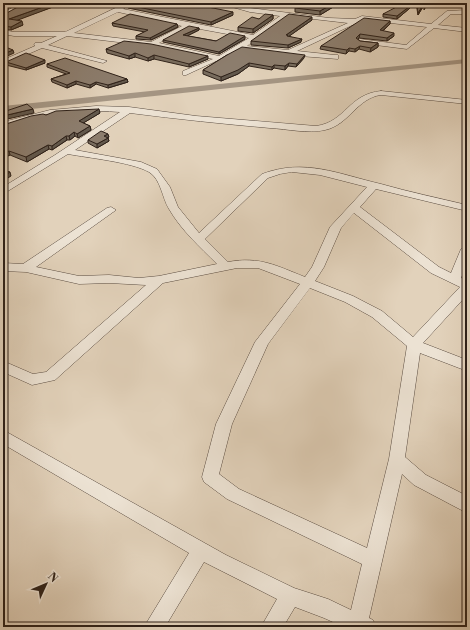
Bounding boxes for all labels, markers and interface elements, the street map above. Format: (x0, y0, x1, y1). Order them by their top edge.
north arrow (26, 564, 66, 604)
text: N (44, 570, 61, 586)

